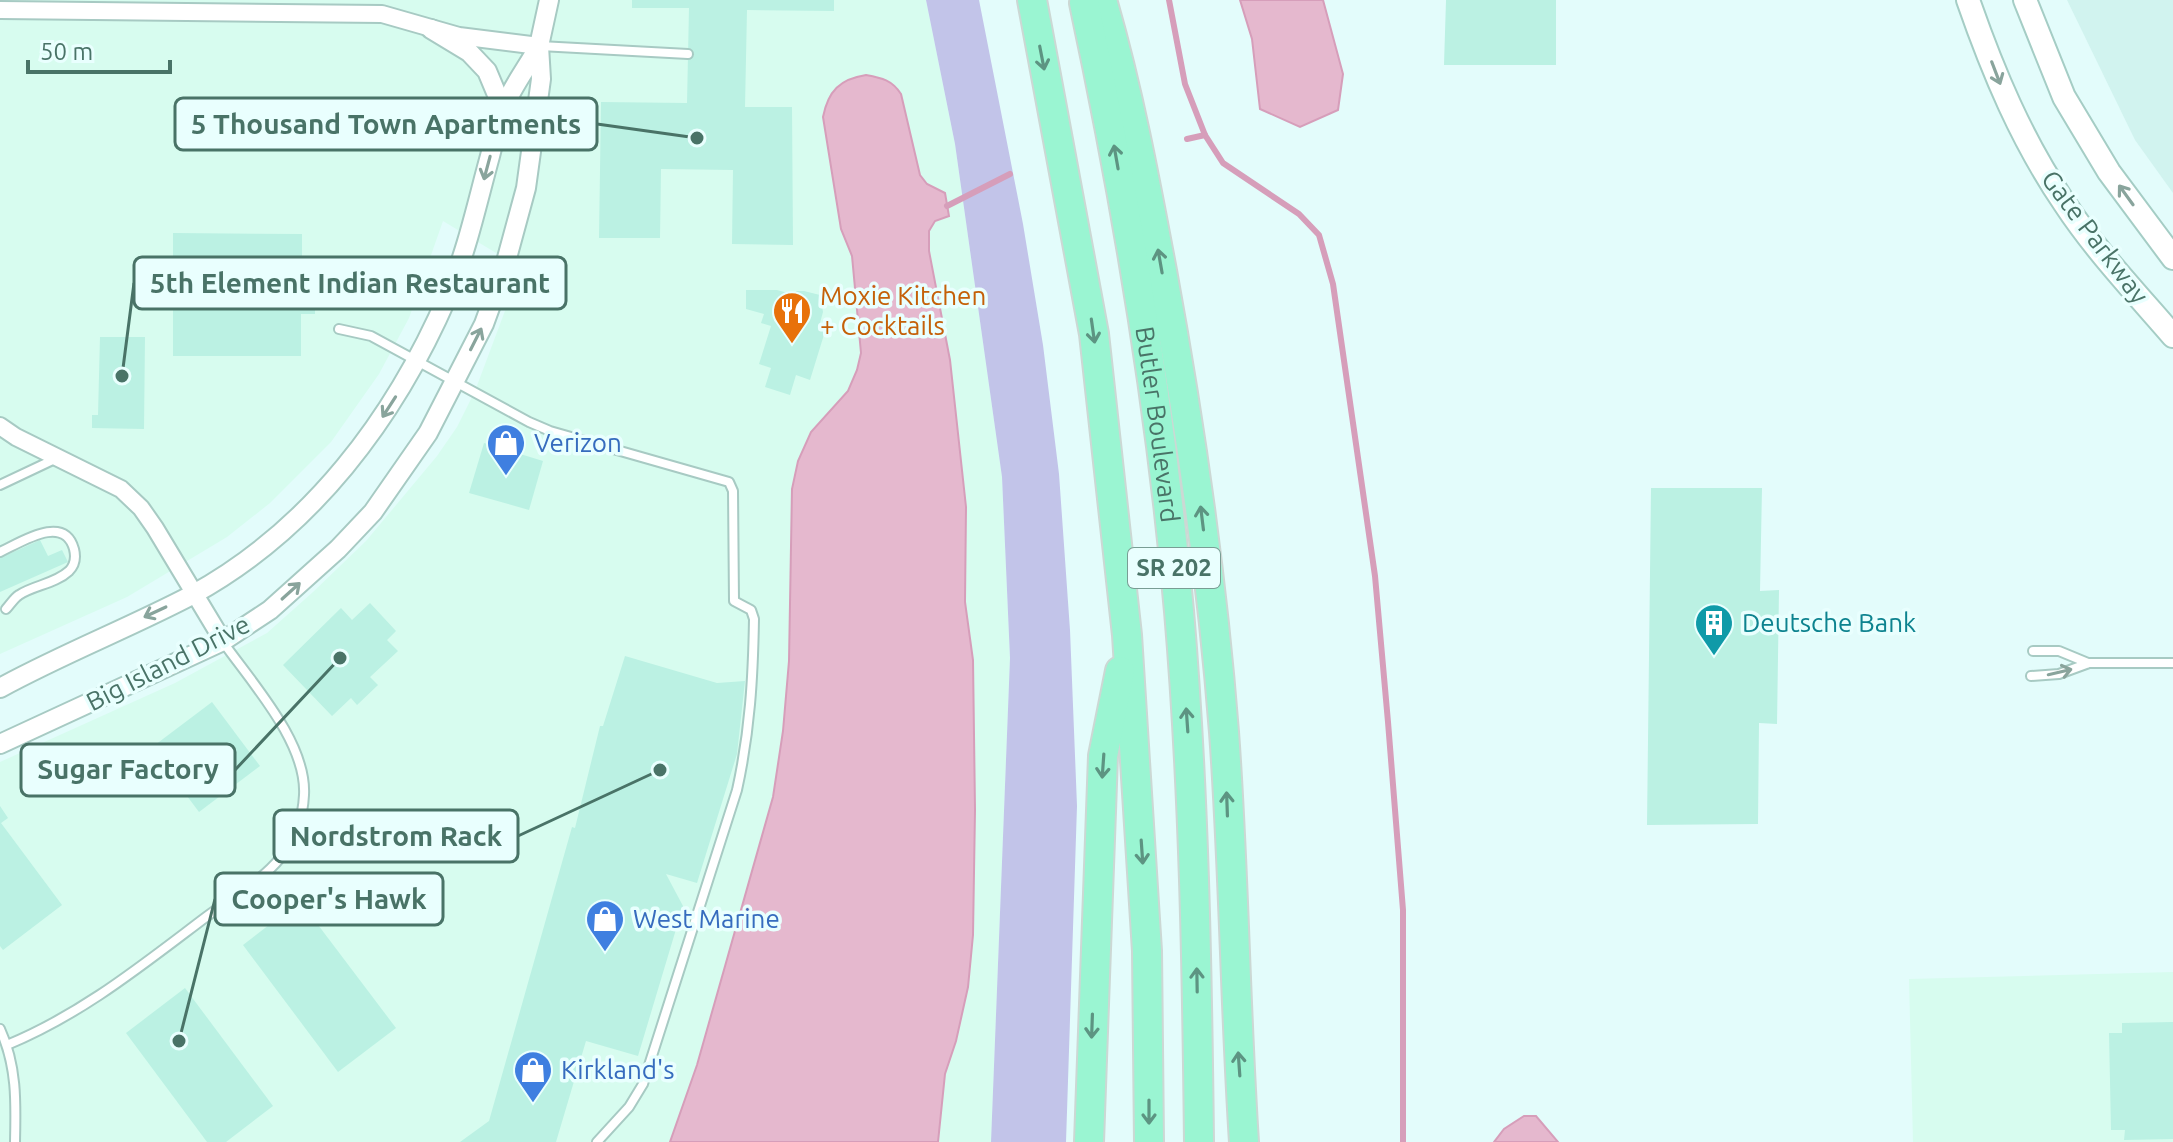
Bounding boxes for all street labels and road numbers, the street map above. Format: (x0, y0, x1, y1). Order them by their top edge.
street label: Gate Parkway (2036, 165, 2155, 309)
street label: Butler Boulevard (1130, 324, 1185, 524)
road number: SR 202 (1128, 548, 1220, 588)
street label: Big Island Drive (81, 609, 254, 716)

